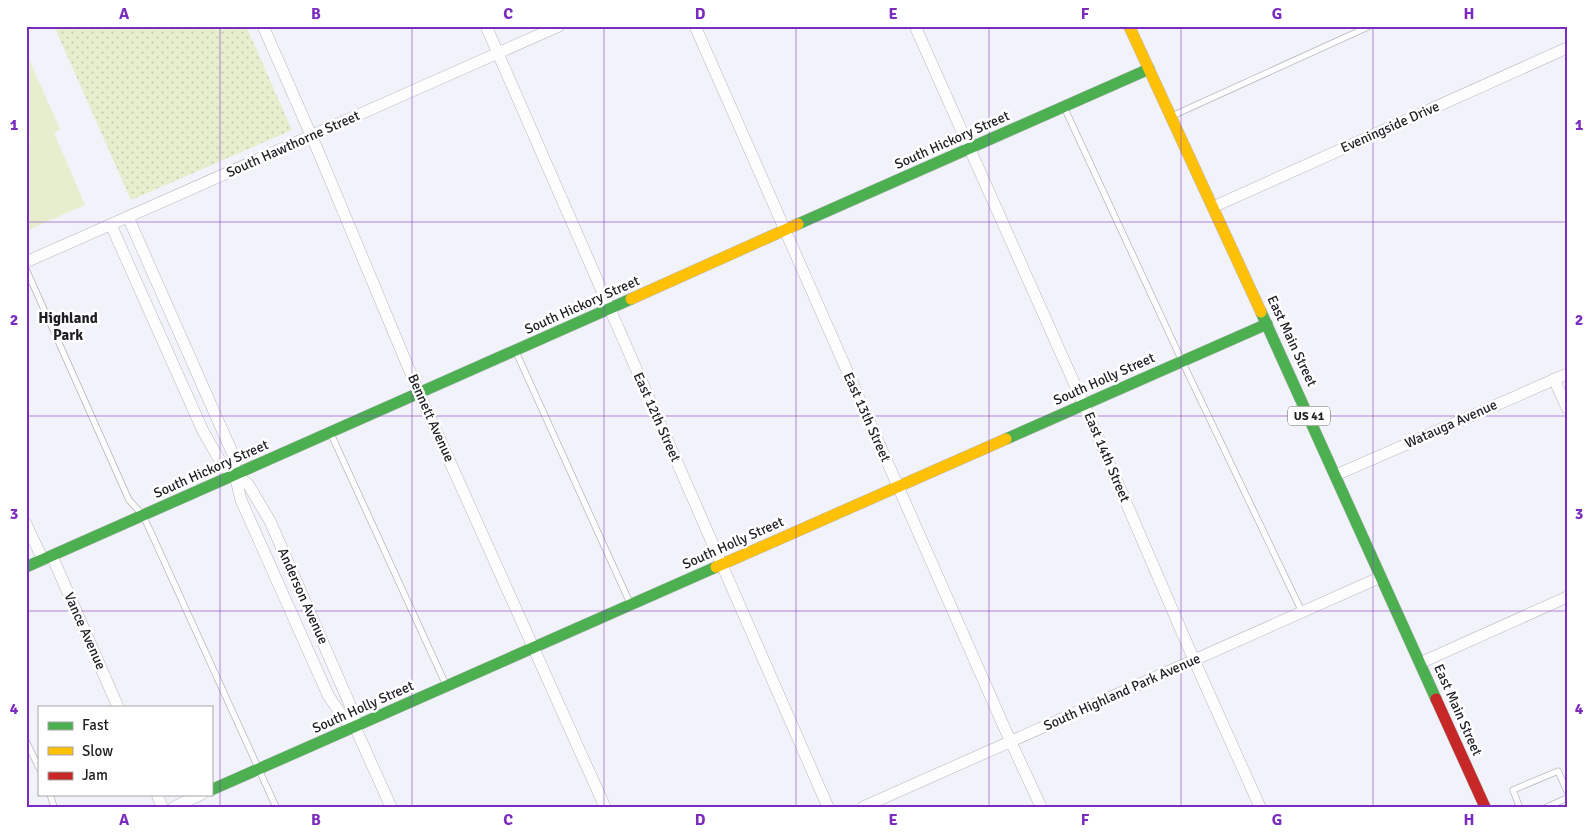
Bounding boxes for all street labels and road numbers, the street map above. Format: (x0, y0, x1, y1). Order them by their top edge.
street label: Eveningside Drive (1338, 98, 1442, 156)
street label: South Hawthorne Street (224, 107, 362, 181)
street label: South Hickory Street (892, 107, 1012, 173)
street label: South Hickory Street (522, 272, 642, 338)
street label: East Main Street (1263, 293, 1321, 389)
street label: South Holly Street (1051, 349, 1157, 409)
street label: East 12th Street (630, 370, 684, 464)
street label: East 13th Street (840, 370, 894, 464)
street label: Bennett Avenue (404, 371, 458, 465)
street label: Watauga Avenue (1402, 396, 1500, 452)
road number: US 41 (1288, 406, 1330, 426)
street label: East 14th Street (1080, 409, 1134, 505)
street label: South Hickory Street (151, 436, 271, 502)
street label: South Holly Street (680, 513, 786, 573)
street label: Anderson Avenue (274, 545, 332, 647)
street label: Vance Avenue (60, 590, 110, 672)
street label: South Highland Park Avenue (1041, 650, 1203, 734)
street label: East Main Street (1430, 662, 1486, 759)
street label: South Holly Street (310, 677, 416, 737)

